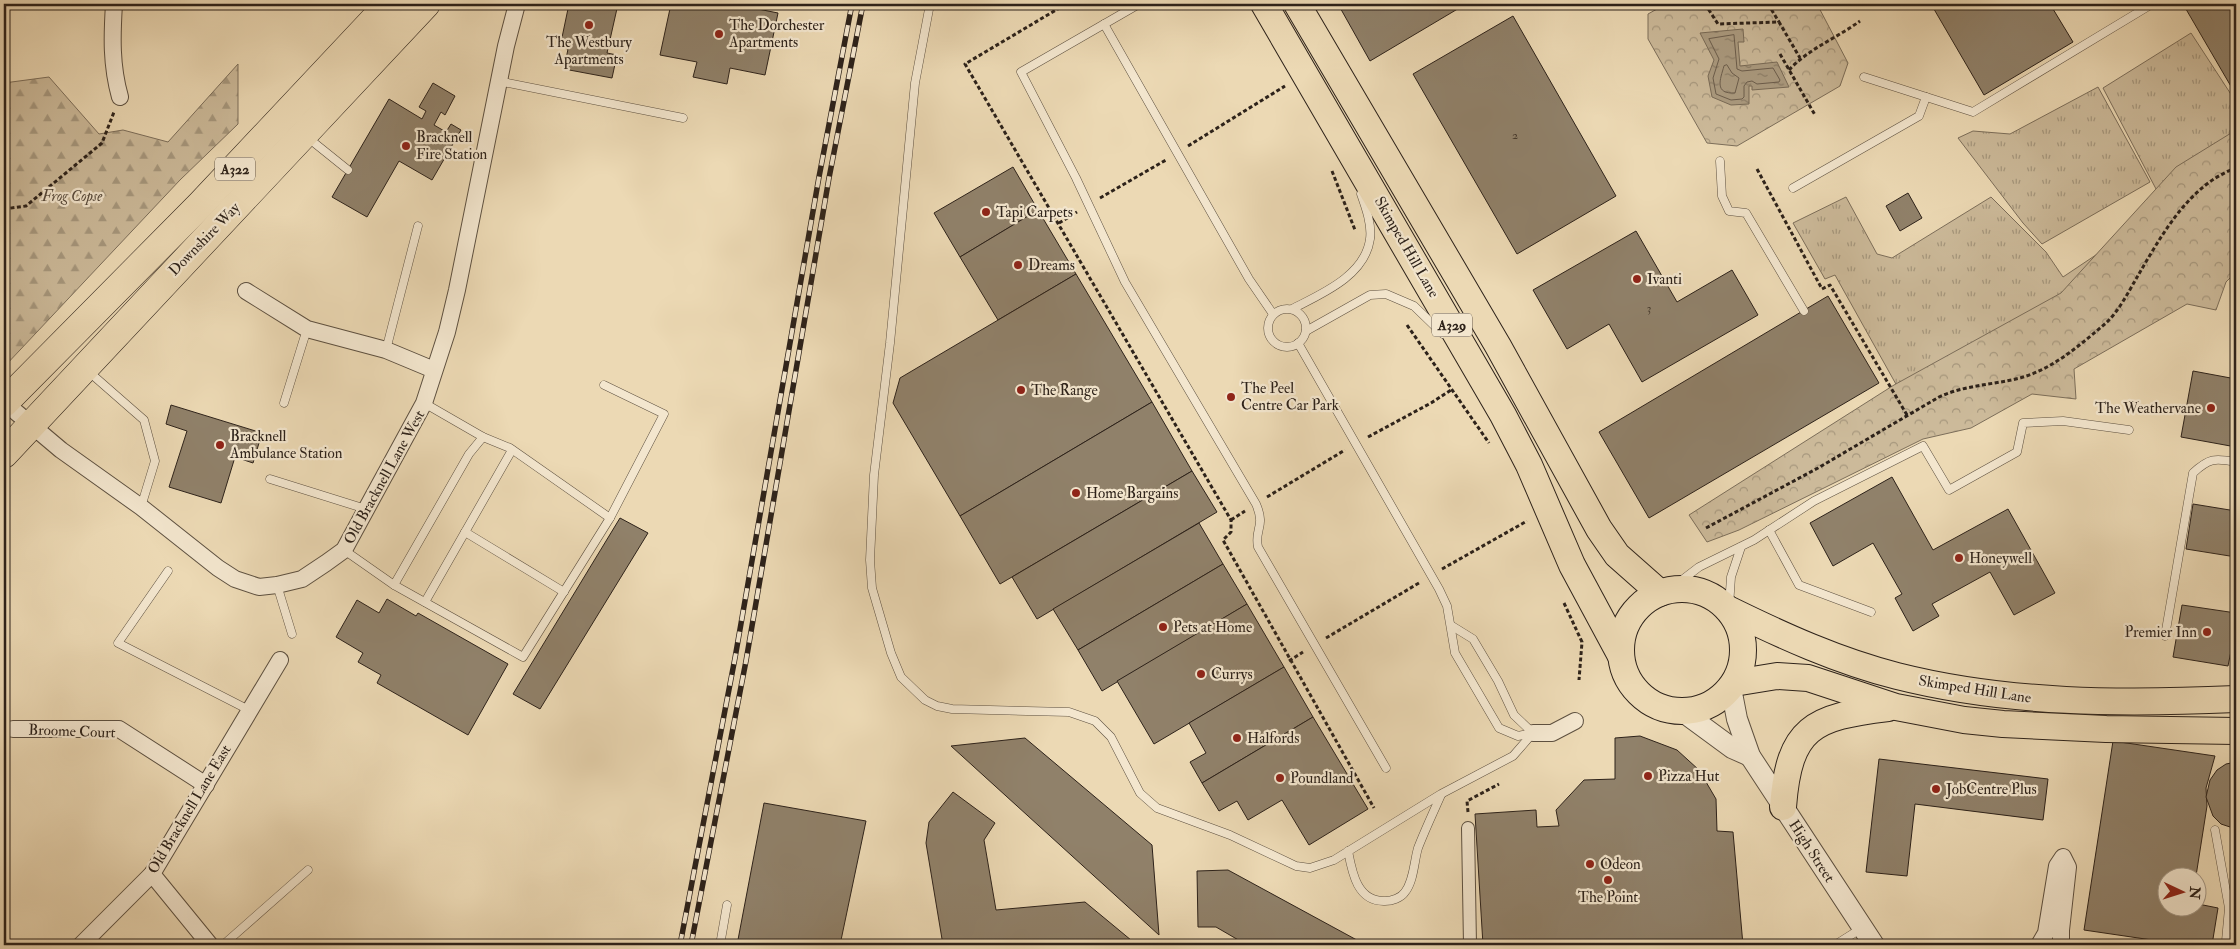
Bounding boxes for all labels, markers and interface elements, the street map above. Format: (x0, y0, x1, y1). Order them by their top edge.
place label: The Dorchester Apartments (728, 16, 825, 53)
marker: The Westbury Apartments (583, 19, 595, 31)
marker: The Dorchester Apartments (713, 28, 725, 40)
place label: The Westbury Apartments (546, 33, 632, 70)
place label: Bracknell Fire Station (416, 128, 488, 164)
house number: 2 (1512, 128, 1518, 143)
marker: Bracknell Fire Station (400, 140, 412, 152)
road number: A322 (215, 157, 255, 180)
park label: Frog Copse (41, 187, 103, 206)
street label: Skimped Hill Lane (1369, 193, 1443, 302)
street label: Downshire Way (165, 198, 244, 280)
place label: Tapi Carpets (996, 203, 1073, 223)
marker: Tapi Carpets (980, 206, 992, 218)
place label: Dreams (1028, 256, 1075, 275)
marker: Dreams (1012, 259, 1024, 271)
place label: Ivanti (1647, 270, 1682, 289)
marker: Ivanti (1631, 273, 1643, 285)
house number: 3 (1647, 301, 1651, 316)
road number: A329 (1432, 314, 1472, 336)
place label: The Peel Centre Car Park (1241, 379, 1339, 415)
place label: The Range (1031, 381, 1098, 400)
marker: The Range (1015, 384, 1027, 396)
marker: The Peel Centre Car Park (1225, 391, 1237, 403)
place label: The Weathervane (2095, 399, 2201, 418)
marker: The Weathervane (2205, 402, 2217, 414)
street label: Old Bracknell Lane West (340, 407, 429, 548)
place label: Bracknell Ambulance Station (229, 427, 343, 463)
marker: Bracknell Ambulance Station (214, 439, 226, 451)
place label: Home Bargains (1086, 484, 1178, 503)
marker: Home Bargains (1070, 487, 1082, 499)
place label: Honeywell (1969, 549, 2032, 568)
marker: Honeywell (1953, 552, 1965, 564)
place label: Pets at Home (1173, 618, 1252, 637)
marker: Pets at Home (1157, 621, 1169, 633)
place label: Premier Inn (2124, 623, 2197, 642)
marker: Premier Inn (2201, 626, 2213, 638)
place label: Currys (1211, 665, 1253, 684)
marker: Currys (1195, 668, 1207, 680)
street label: Skimped Hill Lane (1917, 671, 2033, 709)
street label: Broome Court (28, 720, 116, 743)
place label: Halfords (1247, 729, 1299, 748)
marker: Halfords (1231, 732, 1243, 744)
street label: Old Bracknell Lane East (143, 741, 236, 877)
place label: Pizza Hut (1658, 767, 1719, 786)
place label: Poundland (1290, 769, 1354, 788)
marker: Pizza Hut (1642, 770, 1654, 782)
marker: Poundland (1274, 772, 1286, 784)
place label: JobCentre Plus (1945, 780, 2037, 800)
marker: JobCentre Plus (1930, 783, 1942, 795)
street label: High Street (1784, 816, 1839, 886)
place label: Odeon (1600, 855, 1641, 874)
marker: Odeon (1584, 858, 1596, 870)
north arrow (2158, 866, 2208, 916)
marker: The Point (1602, 874, 1614, 886)
text: N (2186, 885, 2203, 900)
place label: The Point (1578, 888, 1638, 907)

